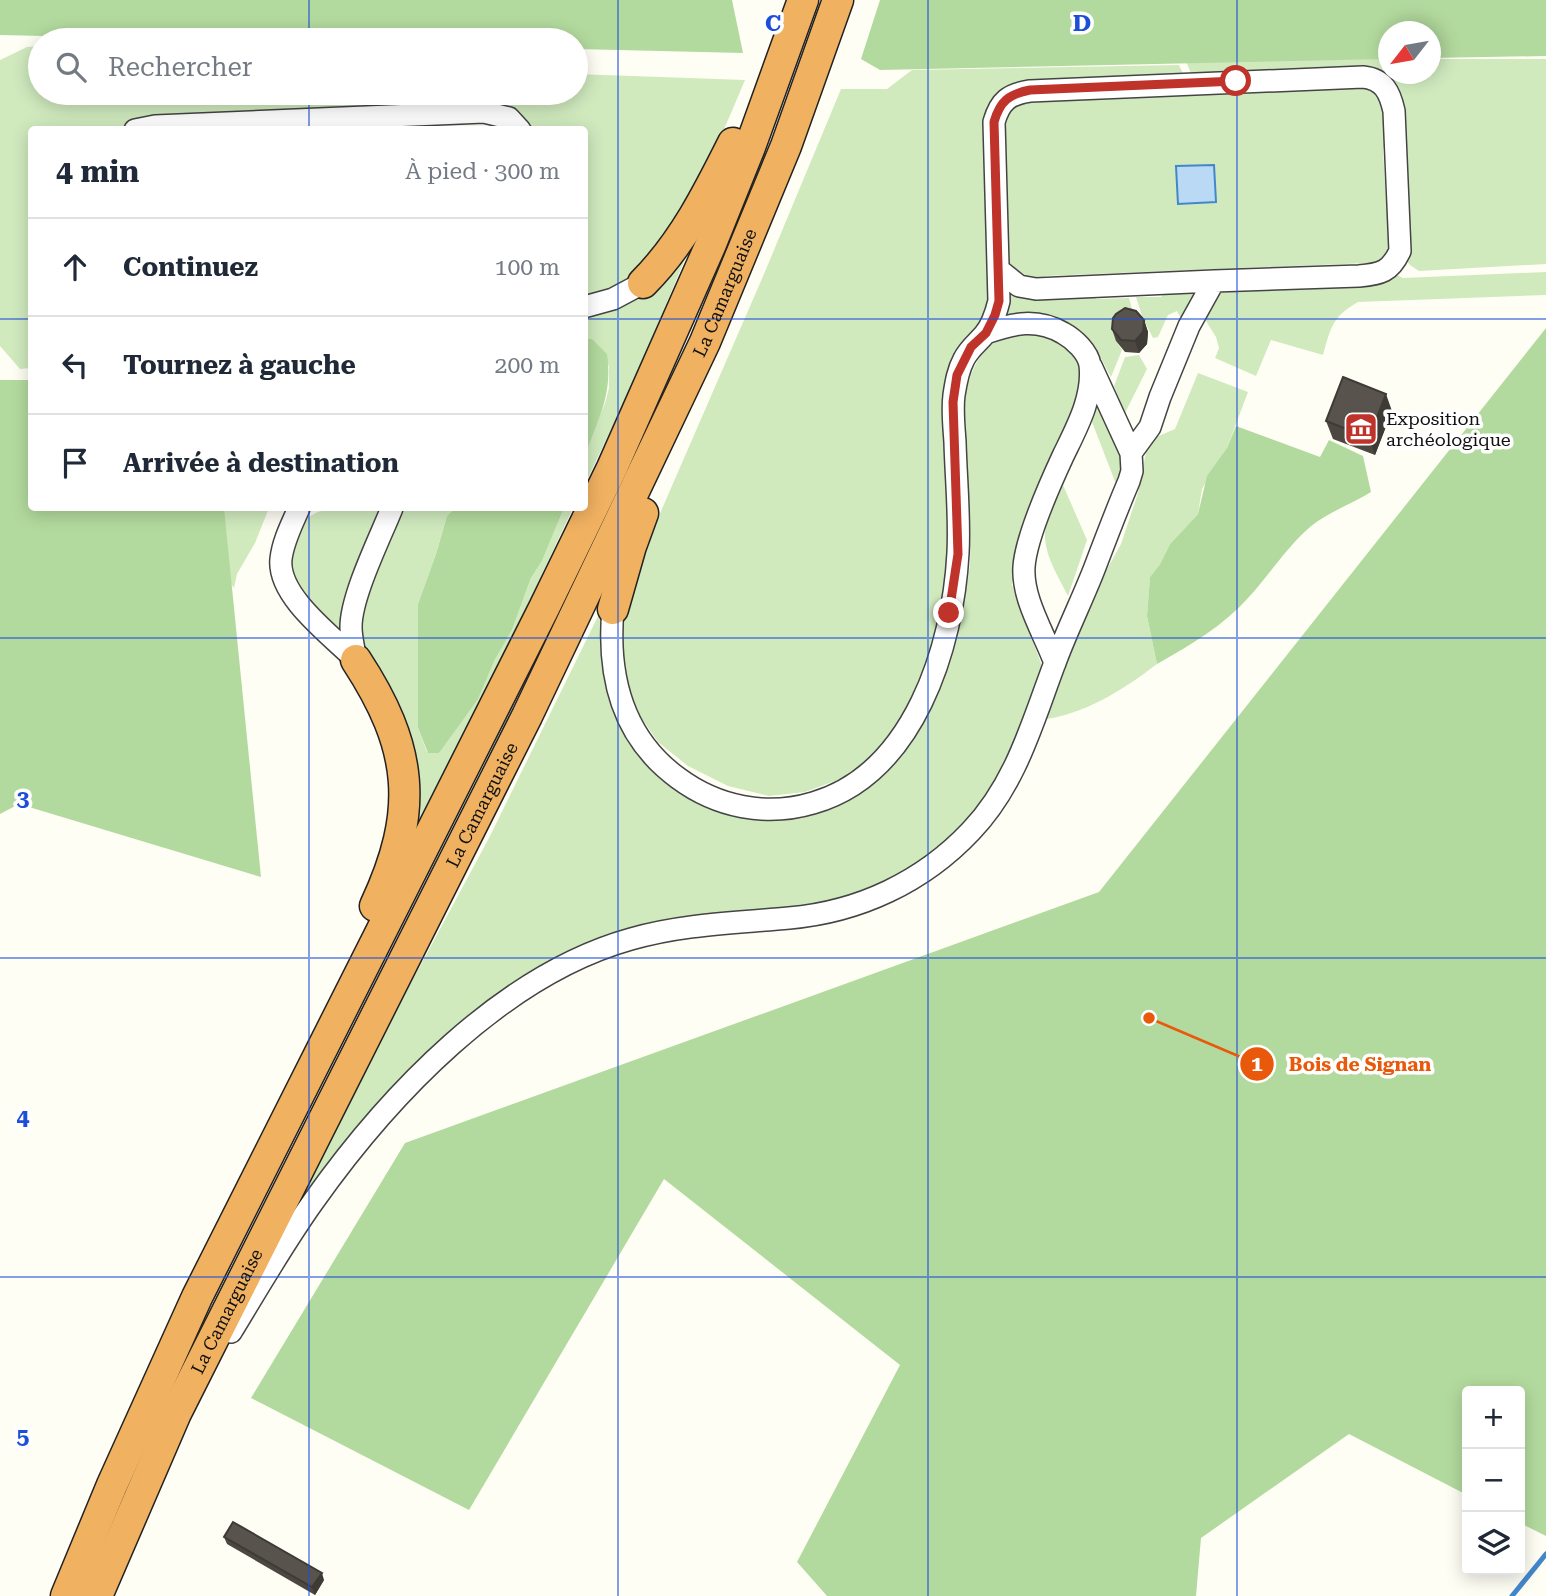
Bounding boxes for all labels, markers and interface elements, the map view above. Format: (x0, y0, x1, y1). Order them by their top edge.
text: C (765, 10, 781, 37)
text: D (1073, 10, 1091, 37)
north arrow (1378, 21, 1441, 84)
search box (28, 28, 588, 105)
icon: search (52, 48, 90, 86)
text: Rechercher (108, 52, 252, 82)
route start (1220, 65, 1251, 96)
text: 4 min (56, 154, 139, 189)
text: À pied · 300 m (405, 158, 560, 185)
street label: La Camarguaise (688, 225, 761, 360)
icon: ahead (56, 248, 94, 286)
text: Continuez (123, 252, 258, 282)
text: 100 m (495, 254, 560, 281)
icon: left (56, 346, 94, 384)
text: Tournez à gauche (123, 350, 356, 380)
text: 200 m (495, 352, 560, 379)
place label: Exposition archéologique (1386, 408, 1511, 450)
museum icon: Exposition archéologique (1342, 410, 1380, 448)
icon: arrive (56, 444, 94, 482)
text: Arrivée à destination (123, 448, 399, 478)
route end (933, 597, 964, 628)
street label: La Camarguaise (441, 739, 522, 871)
text: 3 (17, 785, 30, 812)
callout: Bois de Signan (1239, 1044, 1445, 1084)
text: 1 (1251, 1052, 1263, 1076)
text: Bois de Signan (1289, 1053, 1431, 1076)
text: 4 (17, 1104, 30, 1131)
street label: La Camarguaise (186, 1245, 267, 1377)
map controls (1462, 1386, 1525, 1575)
button: + (1462, 1386, 1525, 1449)
text: 5 (17, 1423, 30, 1450)
button: − (1462, 1449, 1525, 1512)
button: layers (1462, 1512, 1525, 1575)

